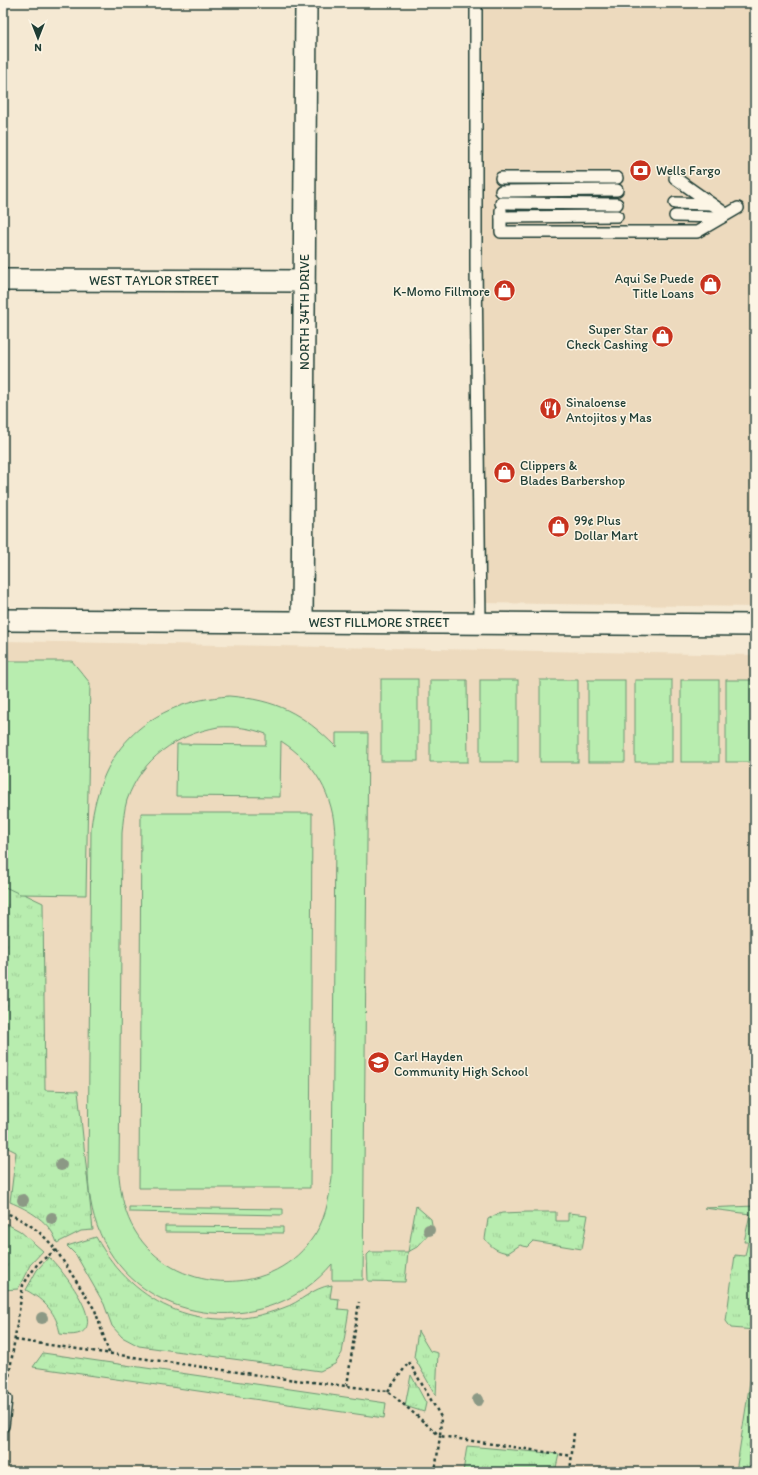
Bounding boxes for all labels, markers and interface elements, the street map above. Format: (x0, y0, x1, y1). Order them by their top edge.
north arrow (18, 18, 58, 58)
text: N (34, 41, 42, 54)
bank icon: Wells Fargo (627, 157, 653, 183)
place label: Wells Fargo (656, 163, 721, 178)
street label: NORTH 34TH DRIVE (297, 254, 312, 370)
place label: Aqui Se Puede Title Loans (615, 271, 694, 301)
shop icon: Aqui Se Puede Title Loans (697, 272, 723, 298)
street label: WEST TAYLOR STREET (89, 273, 220, 288)
shop icon: K-Momo Fillmore (492, 278, 518, 304)
place label: K-Momo Fillmore (393, 284, 490, 299)
place label: Super Star Check Cashing (566, 322, 649, 352)
shop icon: Super Star Check Cashing (650, 323, 676, 349)
place label: Sinaloense Antojitos y Mas (566, 395, 652, 425)
restaurant icon: Sinaloense Antojitos y Mas (538, 396, 564, 422)
place label: Clippers & Blades Barbershop (520, 458, 625, 488)
shop icon: Clippers & Blades Barbershop (491, 459, 517, 485)
place label: 99¢ Plus Dollar Mart (574, 513, 638, 543)
shop icon: 99¢ Plus Dollar Mart (546, 514, 572, 540)
street label: WEST FILLMORE STREET (308, 615, 450, 630)
place label: Carl Hayden Community High School (394, 1049, 528, 1079)
school or university icon: Carl Hayden Community High School (366, 1050, 392, 1076)

